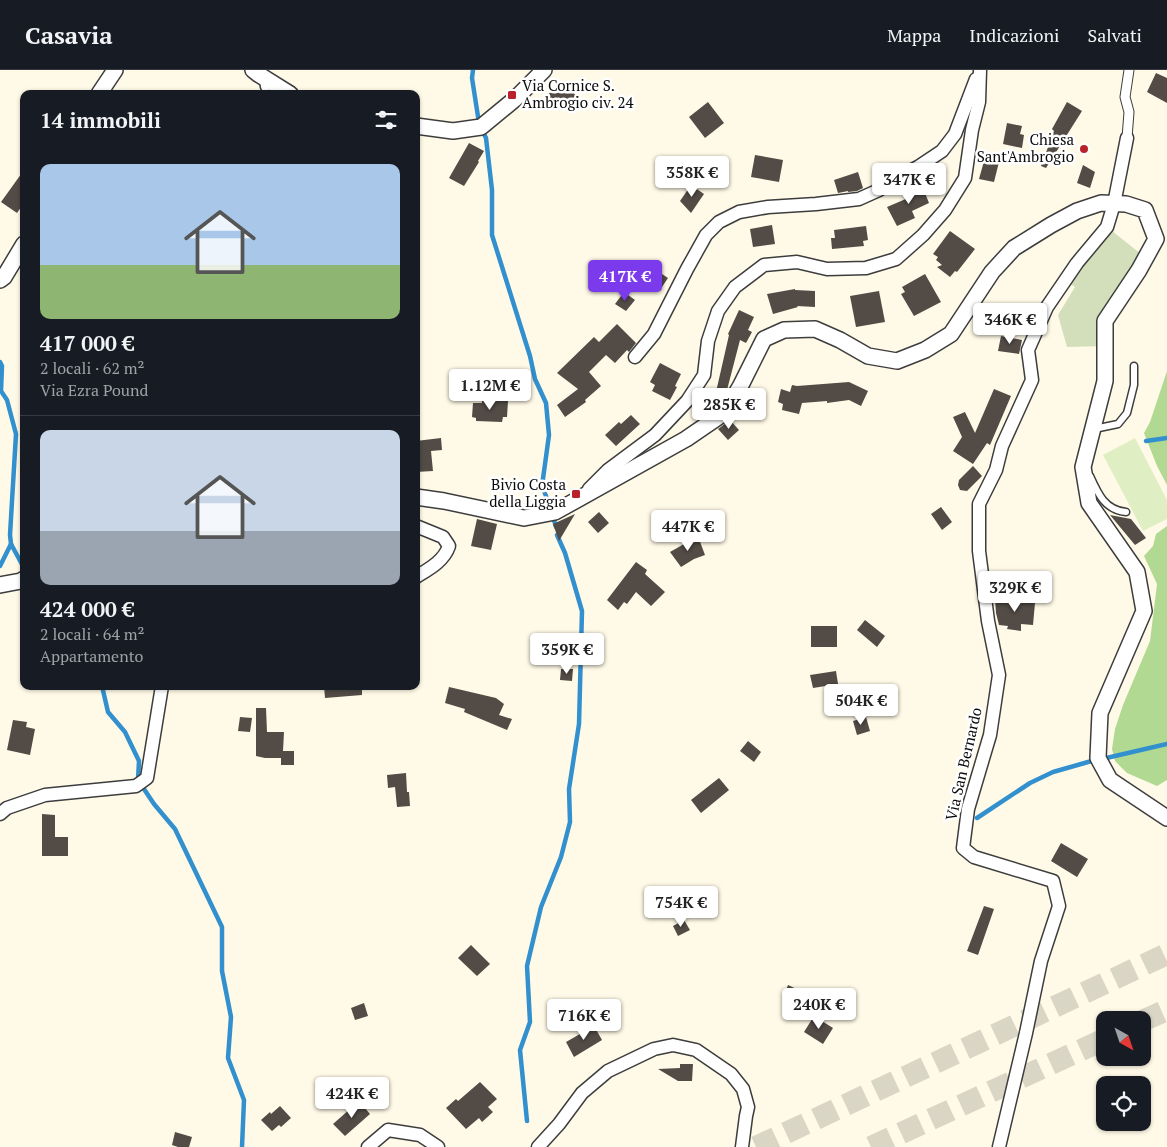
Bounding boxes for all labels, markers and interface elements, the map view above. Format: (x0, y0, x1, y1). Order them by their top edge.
text: Casavia (25, 19, 113, 51)
text: Mappa (887, 23, 941, 47)
text: Indicazioni (969, 23, 1060, 47)
text: Salvati (1088, 23, 1142, 47)
place label: Via Cornice S. Ambrogio civ. 24 (522, 75, 633, 112)
marker: Via Cornice S. Ambrogio civ. 24 (506, 89, 518, 101)
text: 14 immobili (40, 106, 161, 134)
icon: filters (372, 106, 400, 134)
place label: Chiesa Sant'Ambrogio (977, 129, 1074, 166)
marker: Chiesa Sant'Ambrogio (1078, 143, 1090, 155)
pin: 358K € (651, 156, 733, 198)
text: 358K € (666, 161, 718, 183)
pin: 347K € (868, 162, 950, 205)
text: 347K € (883, 168, 935, 190)
icon: home (175, 197, 265, 287)
pin: 417K € (584, 260, 666, 302)
text: 417K € (599, 265, 651, 287)
pin: 346K € (969, 302, 1051, 345)
text: 346K € (984, 308, 1036, 330)
text: 417 000 € (40, 329, 134, 357)
text: 2 locali · 62 m² (40, 357, 145, 379)
pin: 1.12M € (444, 368, 536, 411)
text: 1.12M € (460, 374, 520, 396)
text: Via Ezra Pound (40, 379, 148, 401)
pin: 285K € (688, 388, 770, 430)
text: 285K € (703, 393, 755, 415)
icon: home (175, 462, 265, 552)
place label: Bivio Costa della Liggia (489, 474, 566, 511)
marker: Bivio Costa della Liggia (570, 488, 582, 500)
pin: 447K € (647, 510, 729, 552)
text: 447K € (662, 515, 714, 537)
pin: 329K € (974, 570, 1056, 613)
text: 329K € (989, 576, 1041, 598)
text: 424 000 € (40, 595, 134, 623)
text: 2 locali · 64 m² (40, 623, 145, 645)
pin: 359K € (526, 632, 608, 675)
text: 359K € (541, 638, 593, 660)
text: Appartamento (40, 645, 143, 667)
pin: 504K € (820, 684, 902, 726)
text: 504K € (835, 689, 887, 711)
street label: Via San Bernardo (940, 705, 986, 822)
pin: 754K € (640, 886, 722, 928)
text: 754K € (655, 891, 707, 913)
pin: 240K € (778, 988, 860, 1030)
text: 240K € (793, 993, 845, 1015)
pin: 716K € (543, 998, 625, 1041)
text: 716K € (558, 1004, 610, 1026)
north arrow (1096, 1011, 1151, 1066)
map controls (1096, 1011, 1151, 1131)
pin: 424K € (311, 1076, 393, 1119)
button: locate (1096, 1076, 1151, 1131)
text: 424K € (326, 1082, 378, 1104)

